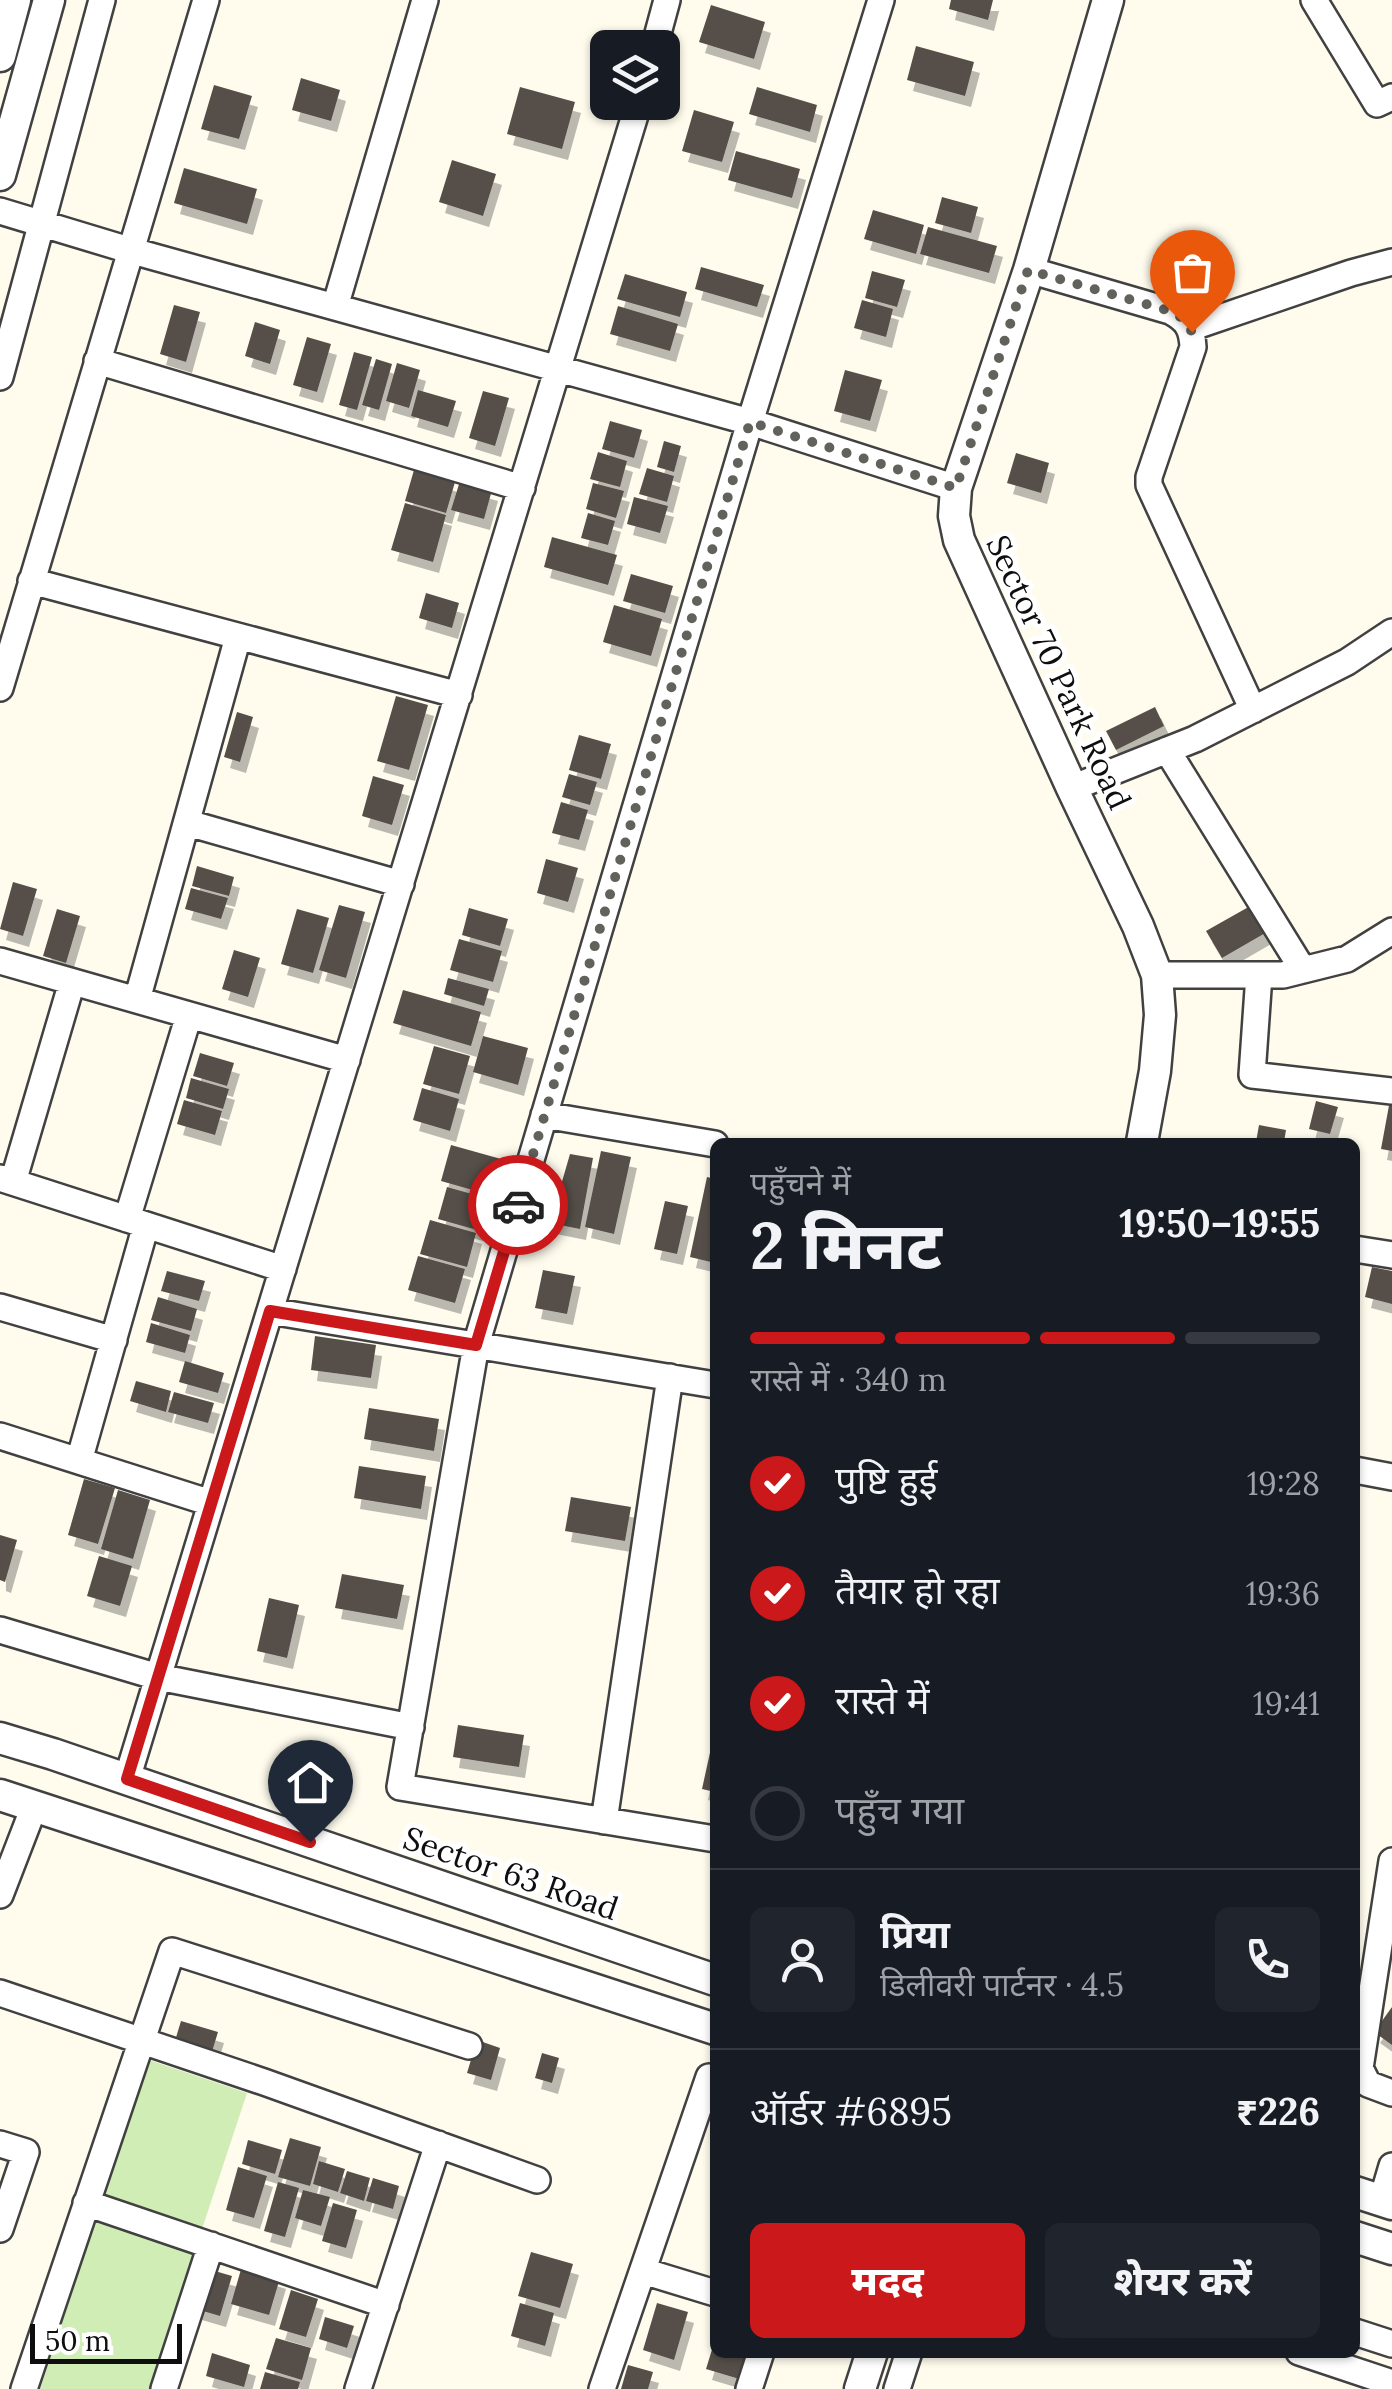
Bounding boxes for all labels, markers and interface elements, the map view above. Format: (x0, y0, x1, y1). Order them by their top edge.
map controls (590, 30, 680, 120)
button: layers (590, 30, 680, 120)
pin (1150, 230, 1235, 333)
icon: bag (1165, 245, 1220, 300)
street label: Sector 70 Park Road (977, 528, 1141, 816)
courier (468, 1155, 568, 1255)
text: पहुँचने में (750, 1163, 851, 1204)
icon: car (491, 1178, 546, 1233)
text: 19:50–19:55 (1119, 1199, 1320, 1247)
text: 2 मिनट (750, 1204, 942, 1287)
text: रास्ते में · 340 m (750, 1359, 947, 1400)
icon: check (750, 1456, 805, 1511)
text: पुष्टि हुई (835, 1456, 937, 1504)
text: 19:28 (1247, 1463, 1320, 1504)
icon: check (750, 1566, 805, 1621)
text: तैयार हो रहा (835, 1566, 1000, 1614)
text: 19:36 (1246, 1573, 1320, 1614)
icon: check (750, 1676, 805, 1731)
text: रास्ते में (835, 1676, 930, 1724)
text: 19:41 (1253, 1683, 1320, 1724)
pin (268, 1740, 353, 1843)
icon: home (283, 1755, 338, 1810)
text: पहुँच गया (835, 1786, 964, 1834)
street label: Sector 63 Road (398, 1817, 624, 1929)
button: person (750, 1907, 855, 2012)
button: phone (1215, 1907, 1320, 2012)
text: प्रिया (880, 1910, 950, 1958)
text: डिलीवरी पार्टनर · 4.5 (880, 1964, 1124, 2005)
text: ऑर्डर #6895 (750, 2087, 952, 2135)
text: ₹226 (1236, 2087, 1320, 2135)
button: मदद (750, 2223, 1025, 2338)
button: शेयर करें (1045, 2223, 1320, 2338)
scale bar (30, 2319, 182, 2364)
text: 50 m (45, 2323, 110, 2359)

